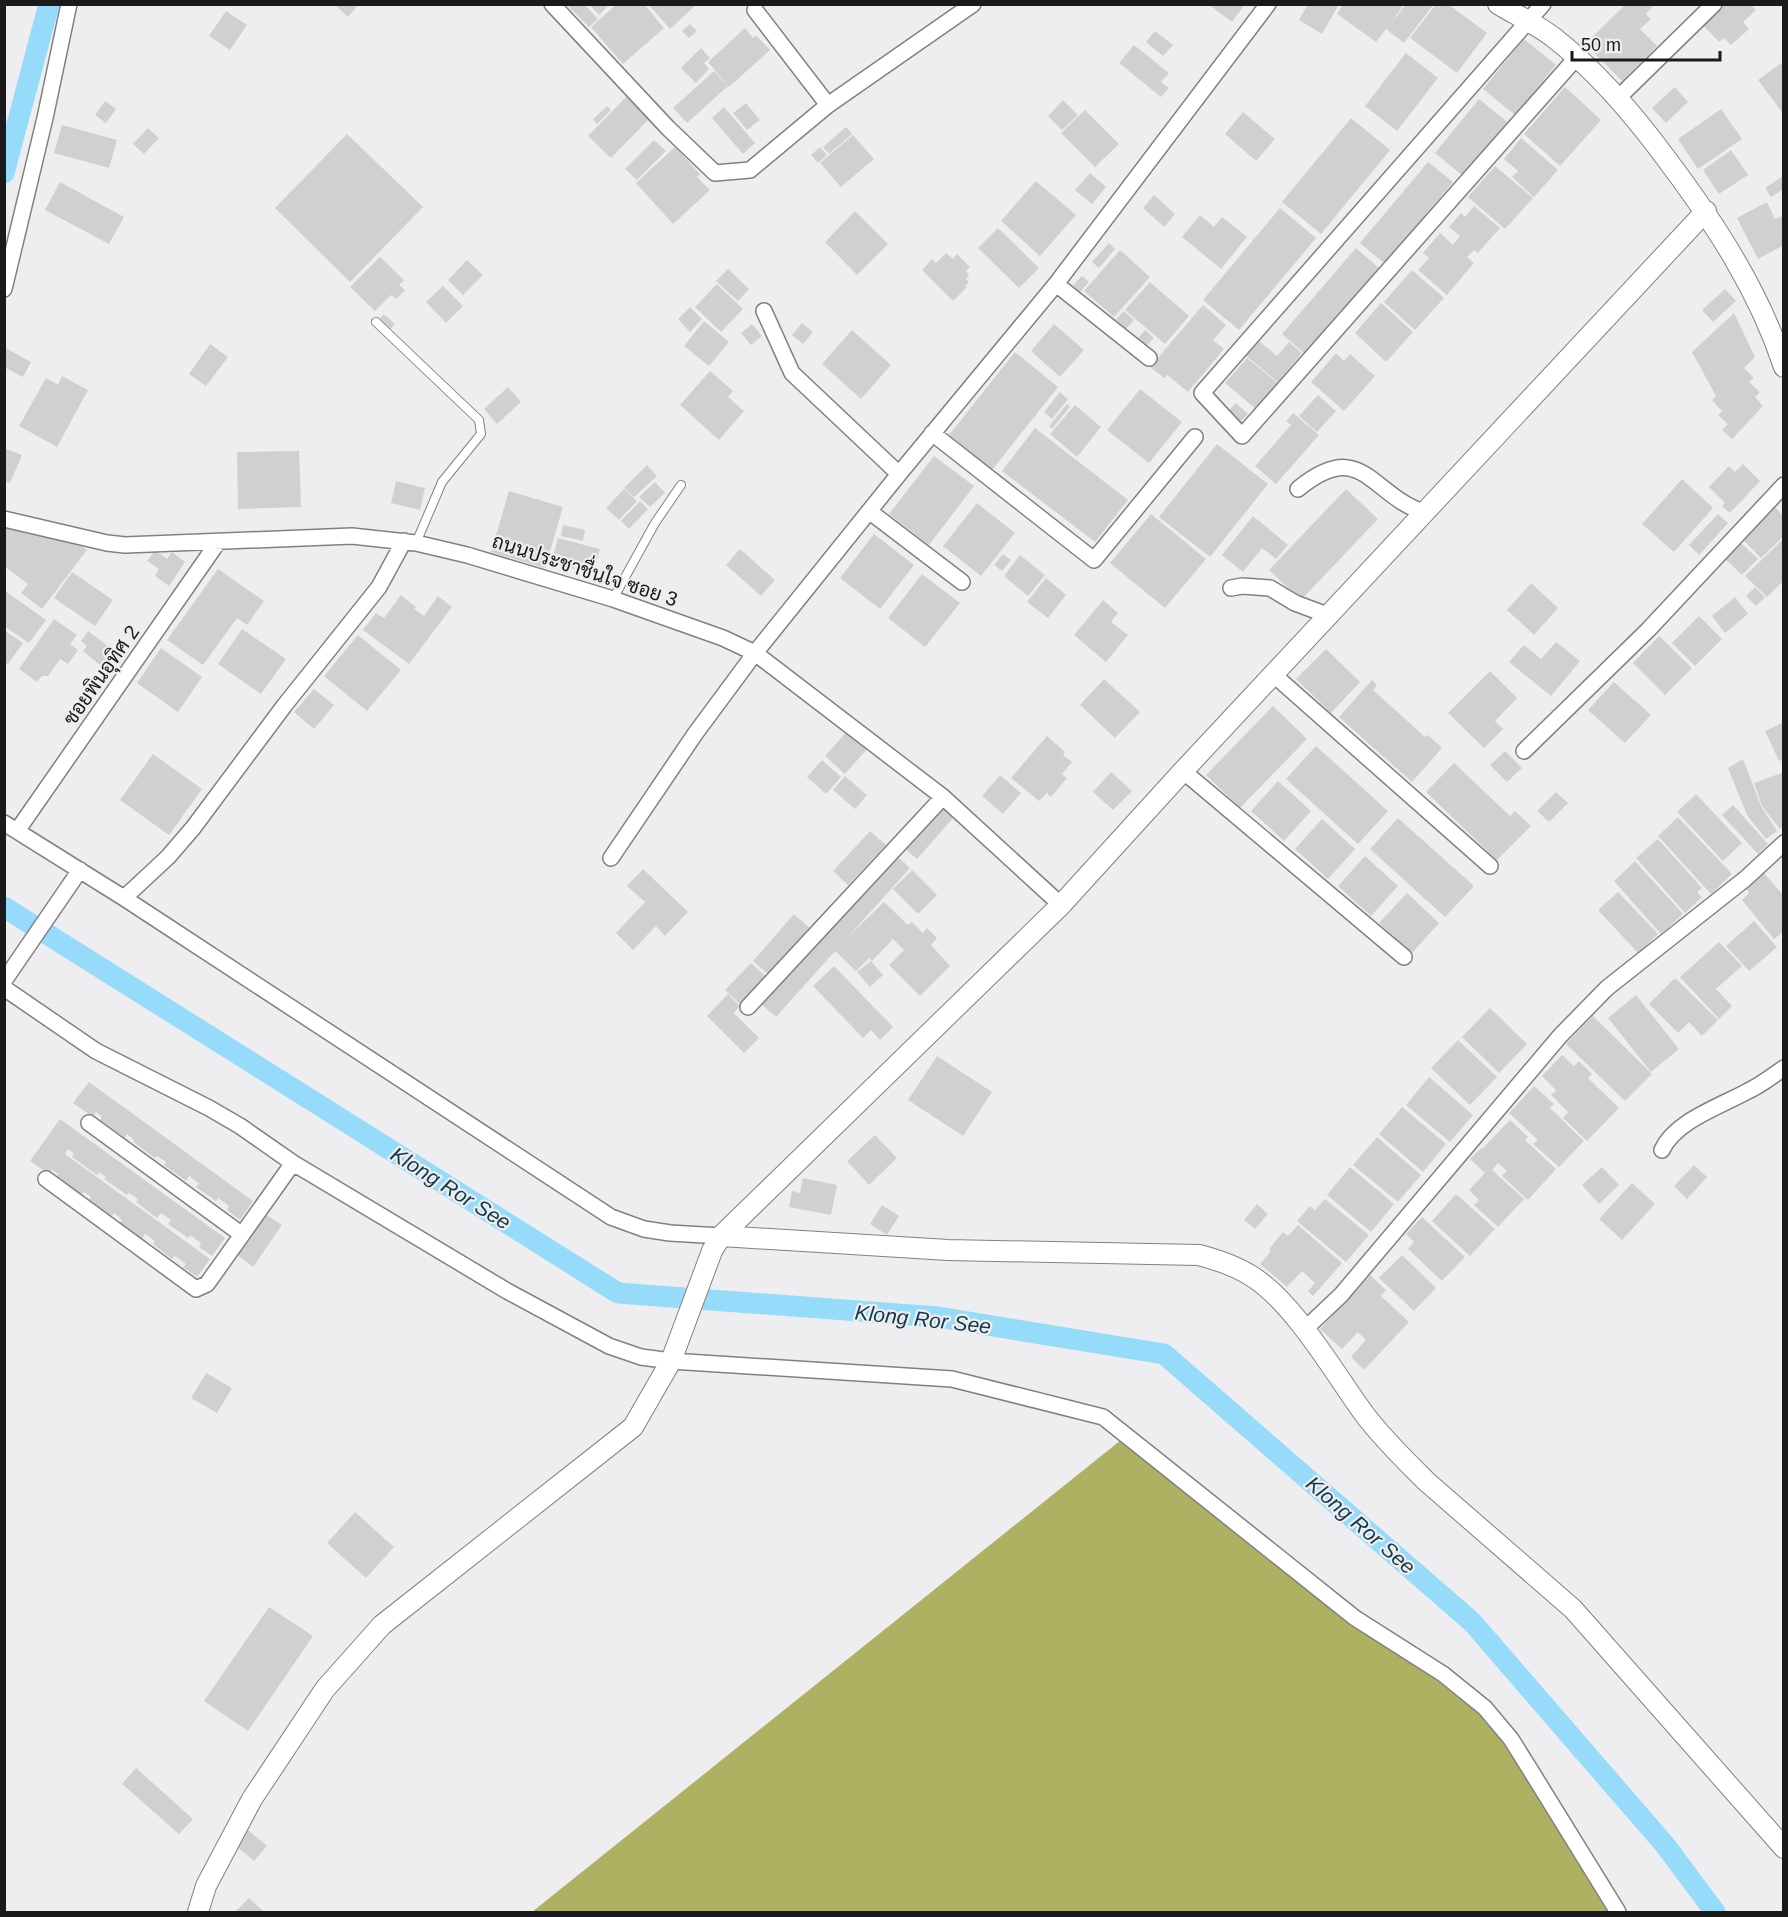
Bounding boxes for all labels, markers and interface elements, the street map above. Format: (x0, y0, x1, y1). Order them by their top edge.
scale bar (1572, 24, 1720, 62)
text: 50 m (1581, 35, 1621, 55)
street label: ถนนประชาชื่นใจ ซอย 3 (490, 524, 682, 610)
street label: ซอยพินอุทิศ 2 (58, 621, 146, 731)
water label: Klong Ror See (387, 1142, 515, 1234)
water label: Klong Ror See (854, 1300, 992, 1338)
water label: Klong Ror See (1302, 1472, 1420, 1578)

